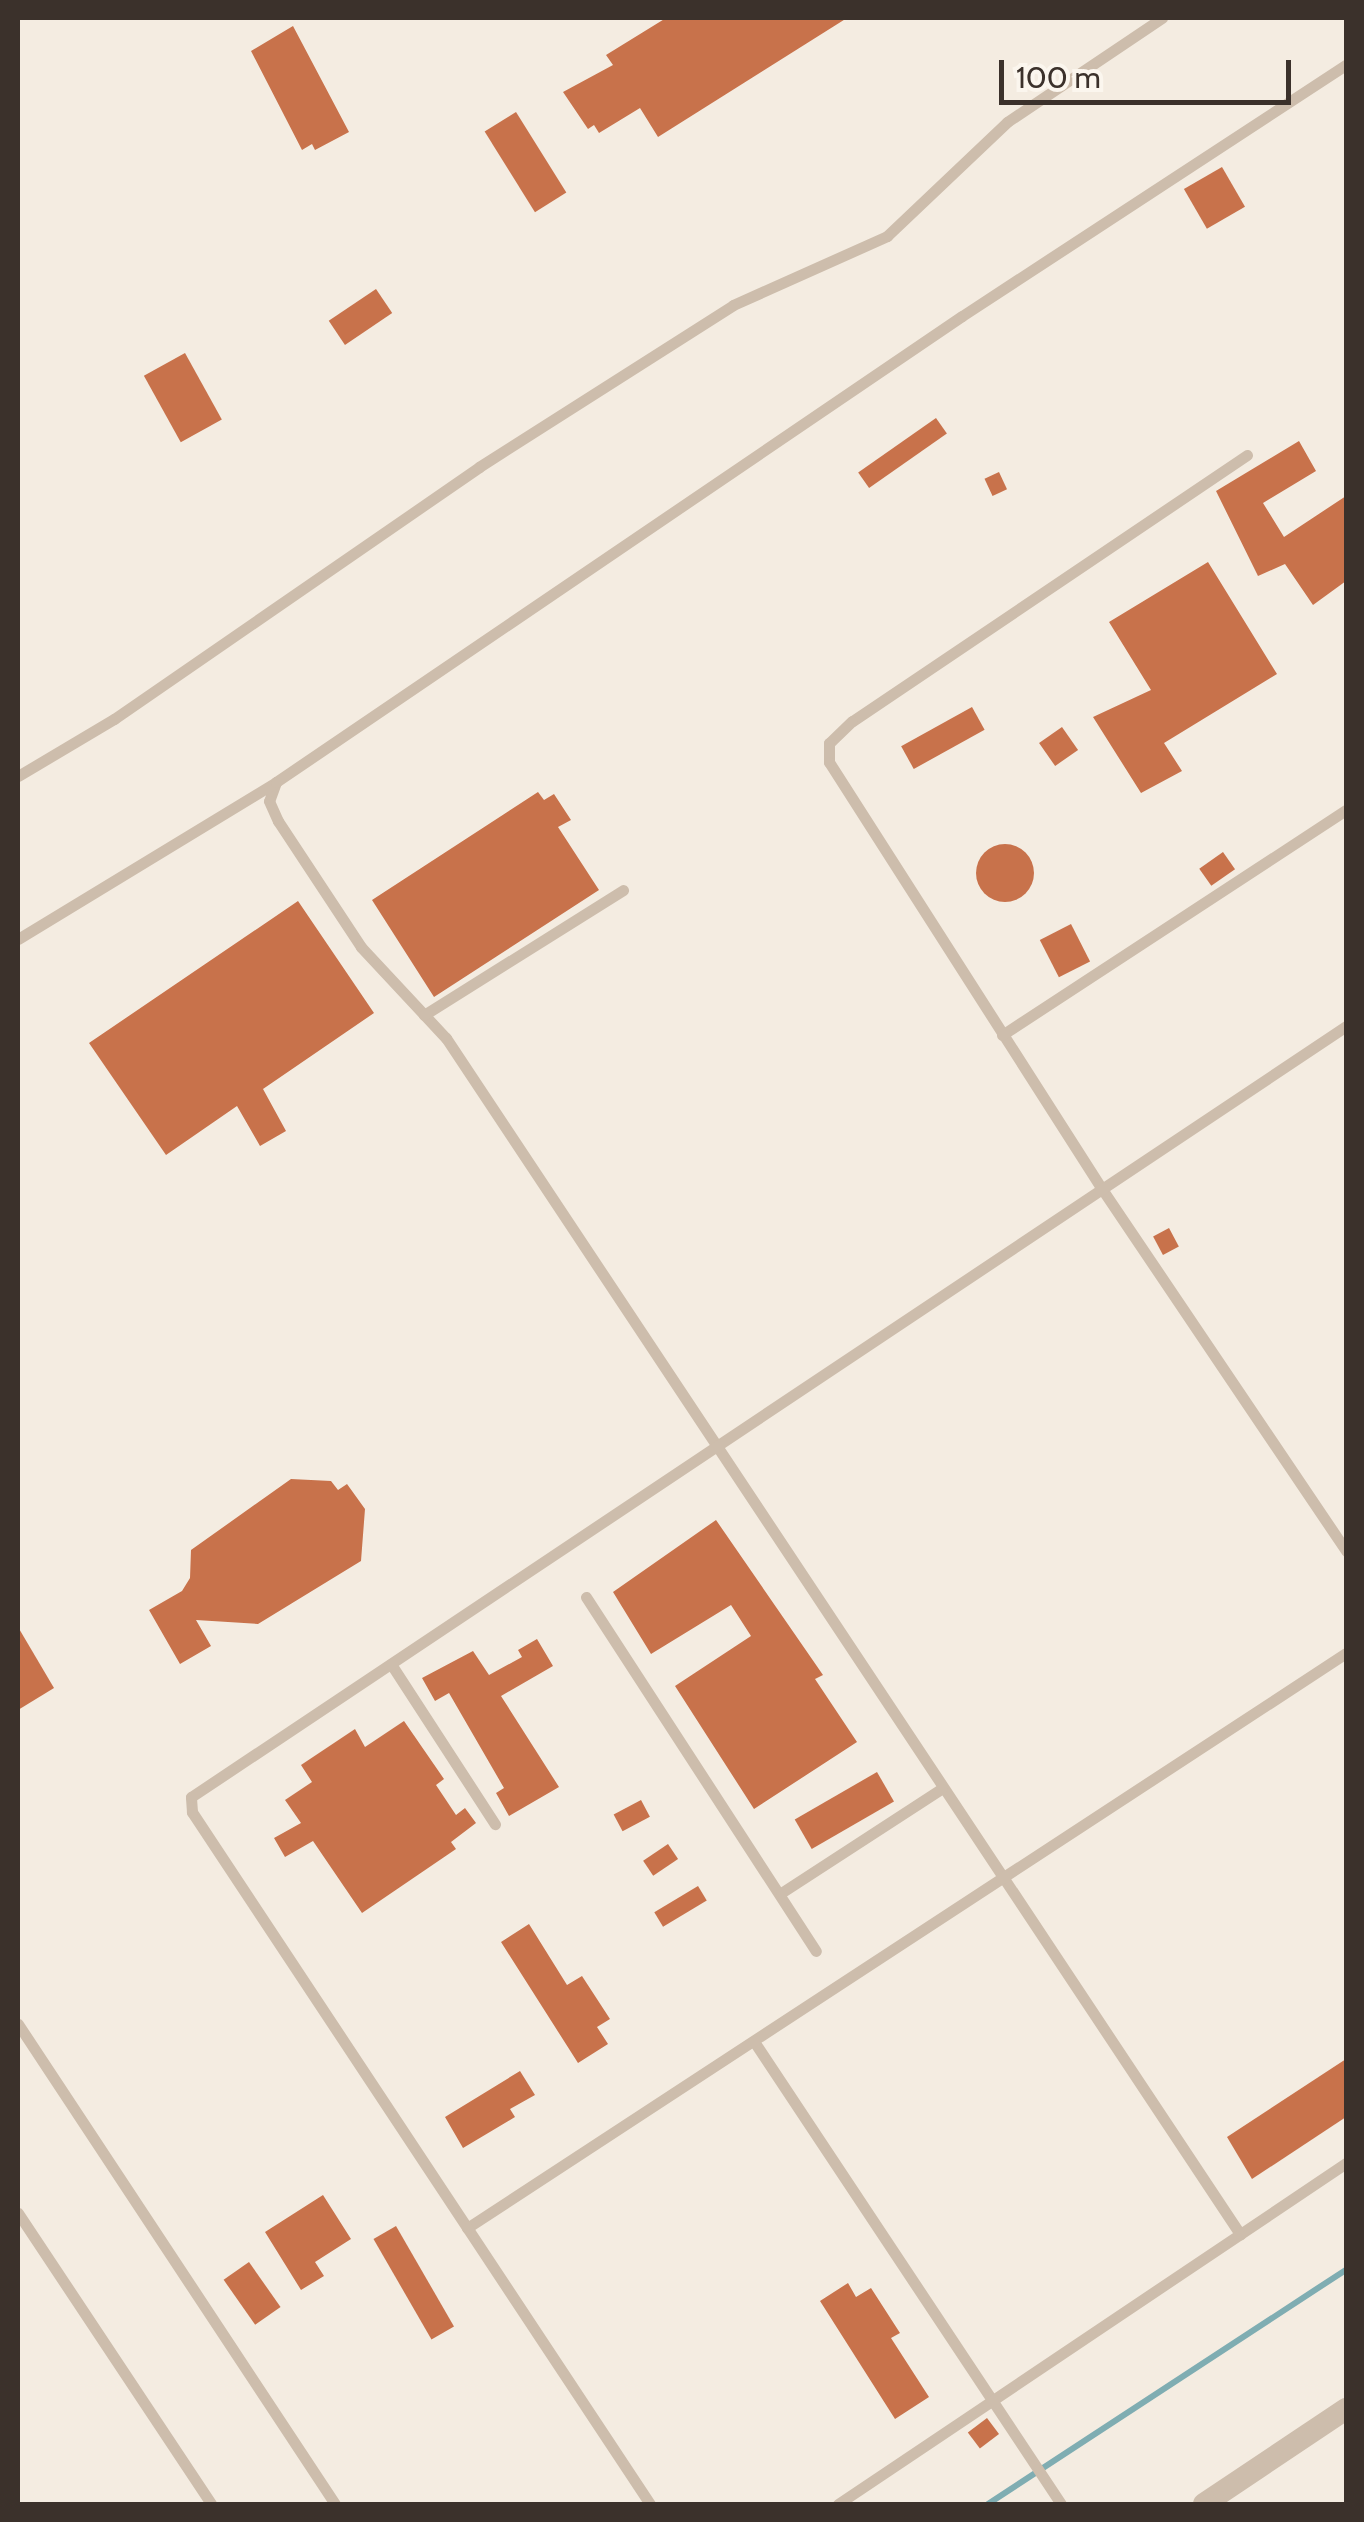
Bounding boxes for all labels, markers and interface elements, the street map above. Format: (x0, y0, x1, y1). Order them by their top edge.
scale bar (1004, 40, 1296, 102)
text: 100 m (1016, 59, 1101, 96)

